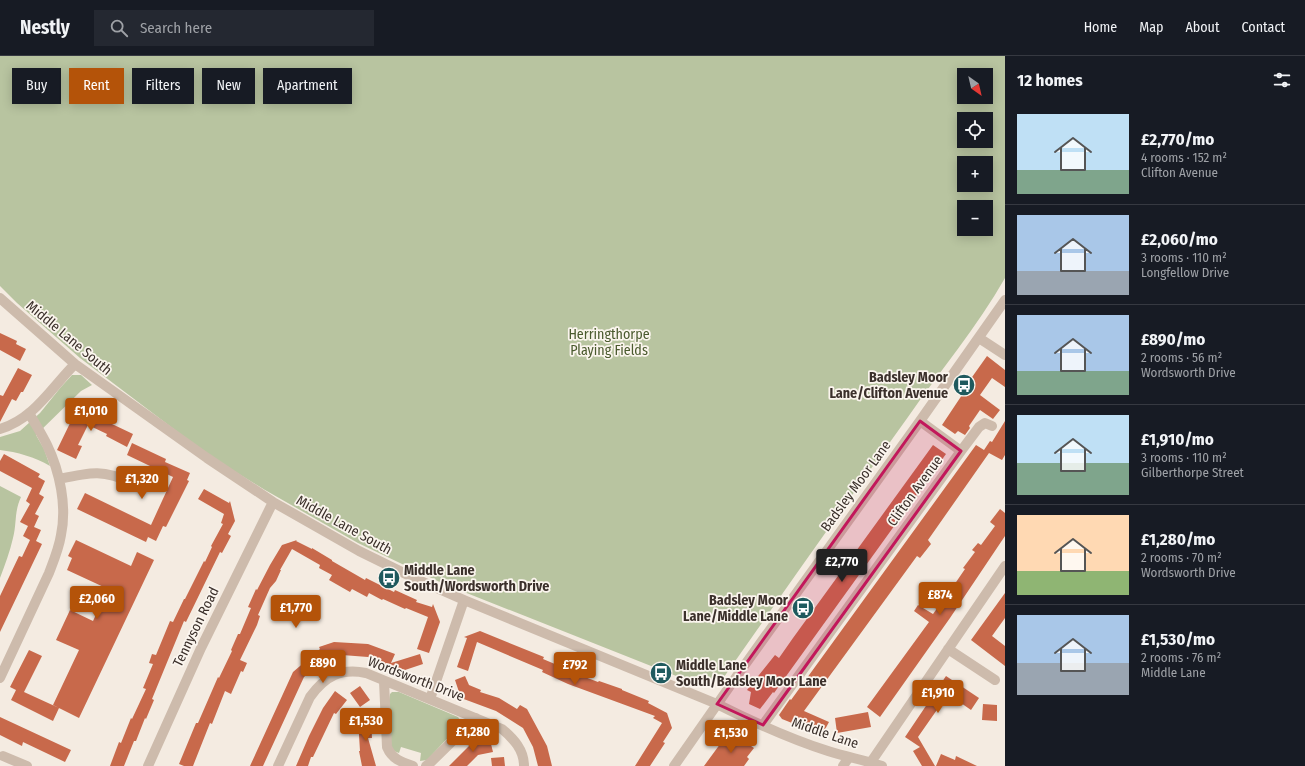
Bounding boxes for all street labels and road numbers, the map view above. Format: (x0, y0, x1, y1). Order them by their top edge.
street label: Middle Lane South (23, 297, 115, 379)
street label: Badsley Moor Lane (817, 437, 895, 535)
street label: Clifton Avenue (884, 452, 946, 530)
street label: Middle Lane South (293, 492, 395, 558)
street label: Tennyson Road (169, 584, 223, 670)
street label: Wordsworth Drive (365, 653, 467, 705)
street label: Middle Lane (789, 714, 861, 752)

